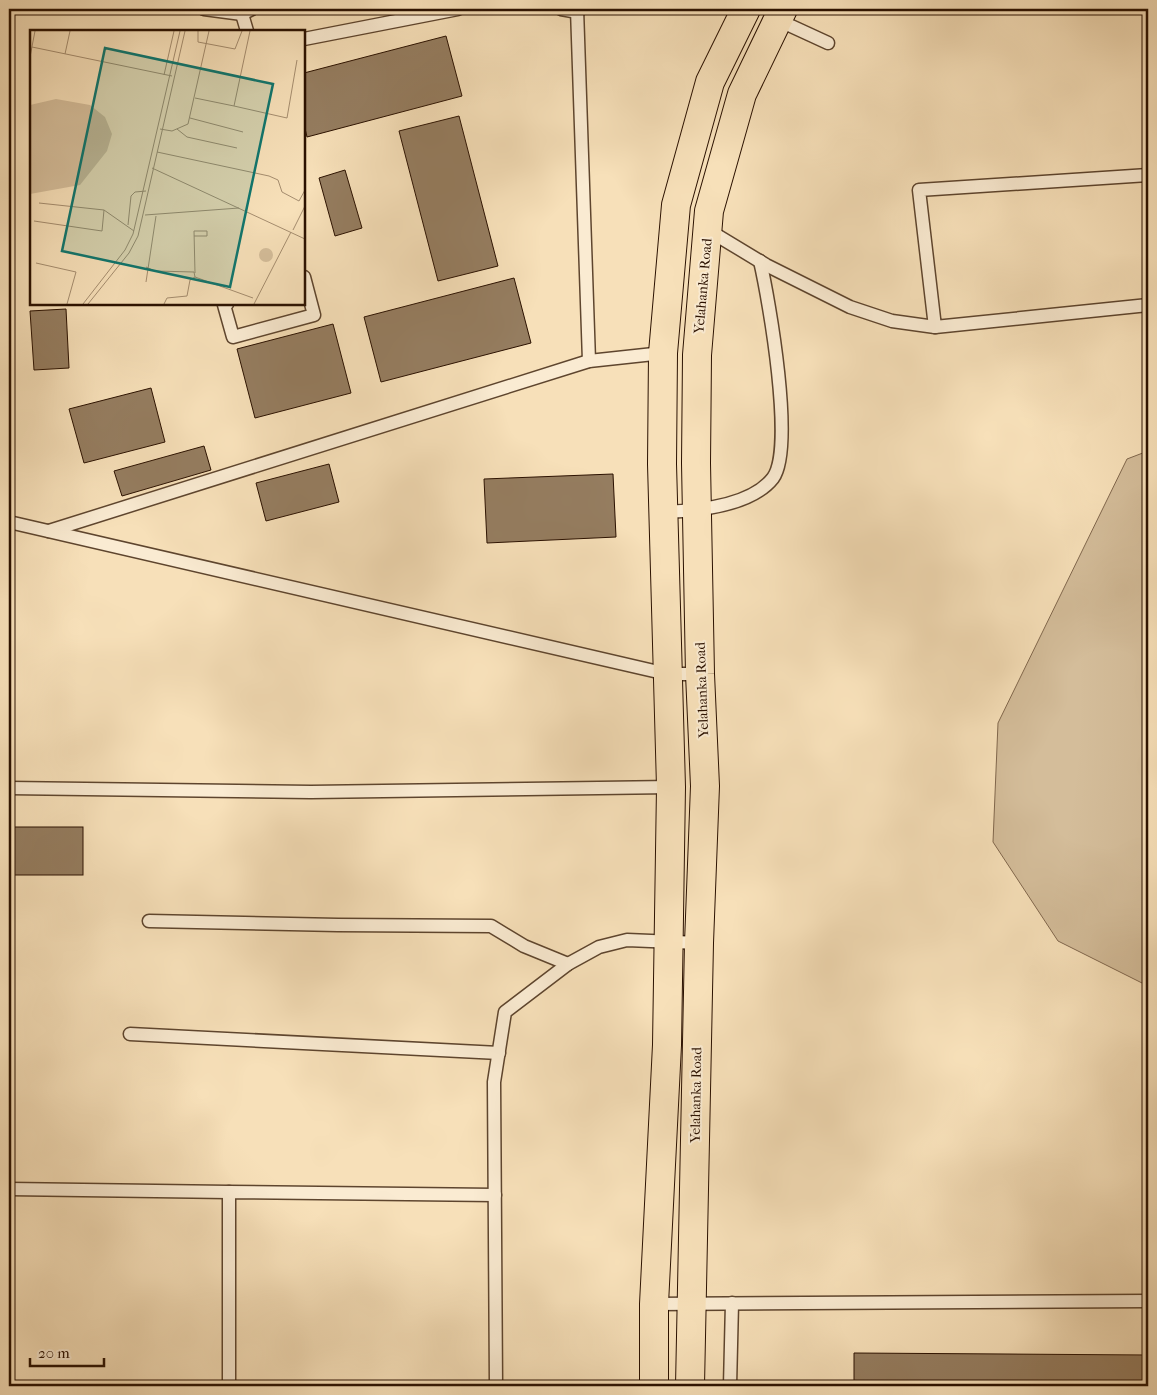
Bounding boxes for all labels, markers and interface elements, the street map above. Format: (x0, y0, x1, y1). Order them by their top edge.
inset map (30, 30, 305, 305)
street label: Yelahanka Road (690, 237, 716, 335)
street label: Yelahanka Road (692, 641, 712, 739)
street label: Yelahanka Road (687, 1047, 705, 1144)
scale bar (30, 1335, 104, 1367)
text: 20 m (38, 1344, 70, 1362)

